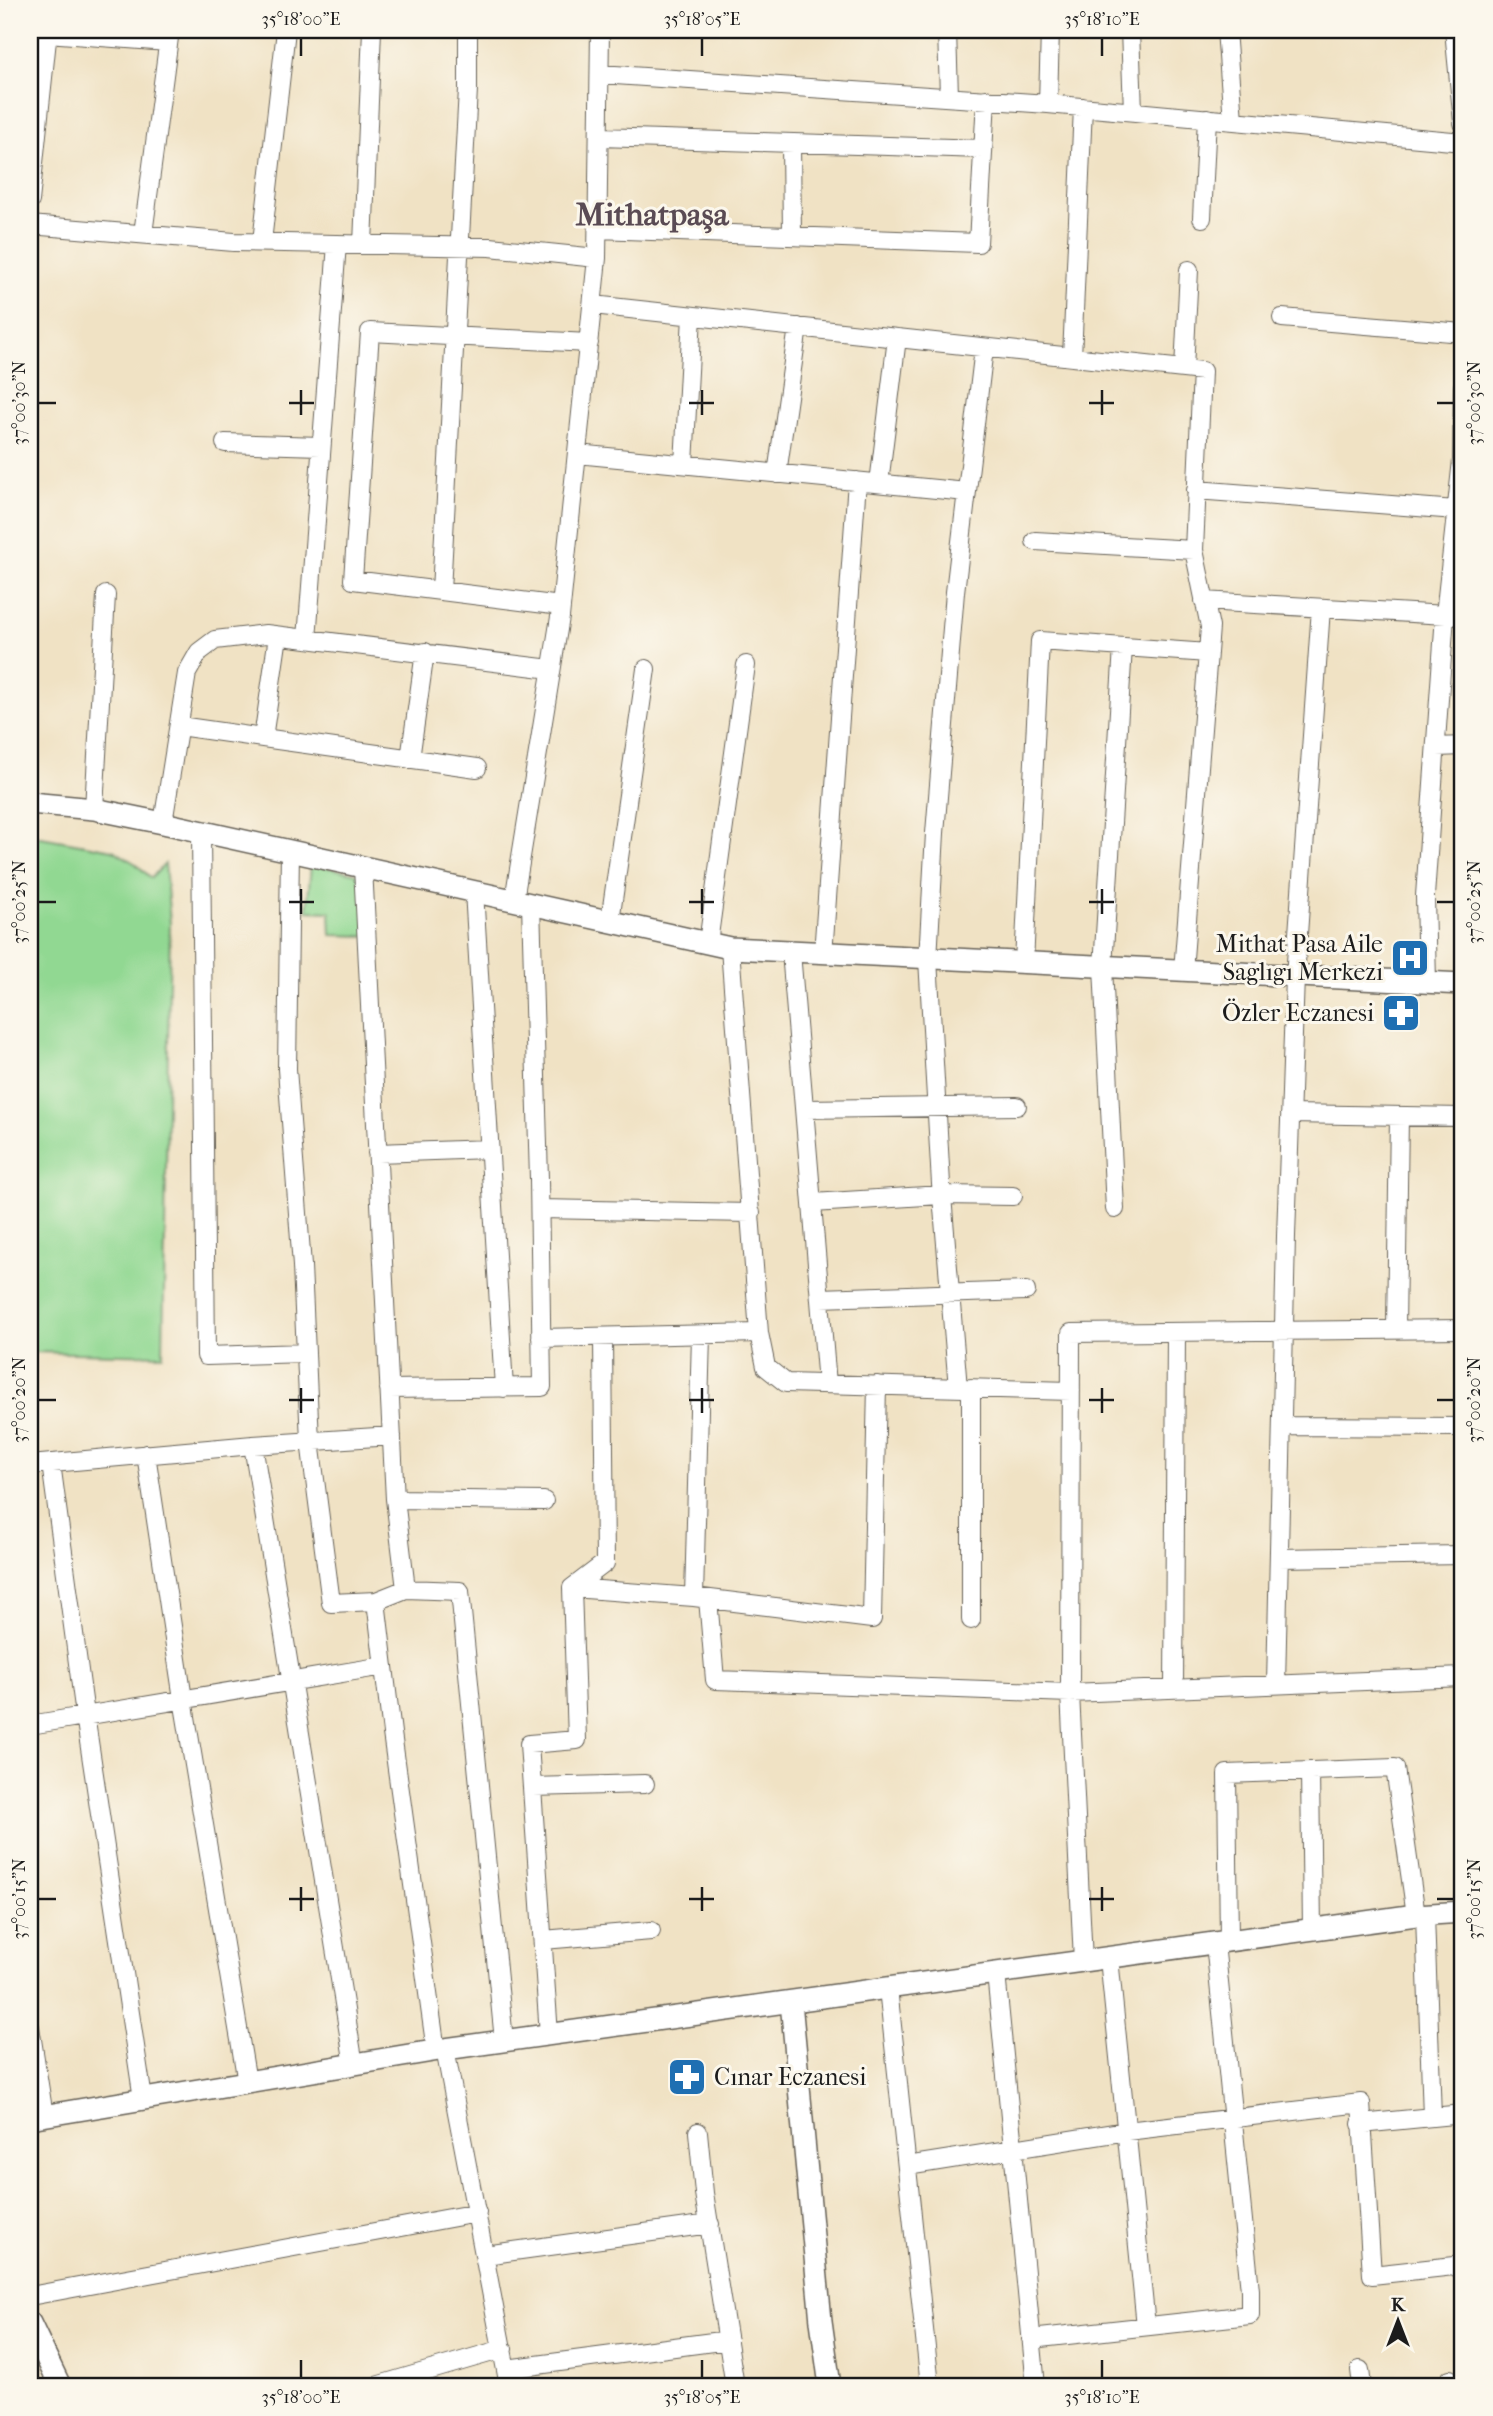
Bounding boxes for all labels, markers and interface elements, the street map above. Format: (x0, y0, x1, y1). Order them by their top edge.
text: 35°18'00"E (262, 9, 340, 30)
text: 35°18'05"E (664, 9, 740, 30)
text: 35°18'10"E (1064, 9, 1140, 30)
district label: Mithatpaşa (576, 196, 730, 234)
text: 37°00'30"N (9, 361, 30, 445)
text: 37°00'30"N (1464, 361, 1485, 445)
text: 37°00'25"N (9, 860, 30, 944)
text: 37°00'25"N (1464, 860, 1485, 944)
place label: Mithat Pasa Aile Saglıgı Merkezi (1216, 930, 1383, 986)
hospital icon: Mithat Pasa Aile Saglıgı Merkezi (1389, 937, 1431, 979)
pharmacy icon: Özler Eczanesi (1380, 992, 1422, 1034)
place label: Özler Eczanesi (1222, 998, 1374, 1027)
text: 37°00'20"N (9, 1357, 30, 1443)
text: 37°00'20"N (1464, 1357, 1485, 1443)
text: 37°00'15"N (9, 1858, 30, 1940)
text: 37°00'15"N (1464, 1858, 1485, 1940)
pharmacy icon: Cınar Eczanesi (666, 2056, 708, 2098)
place label: Cınar Eczanesi (714, 2063, 866, 2091)
north arrow (1364, 2286, 1434, 2356)
text: K (1391, 2294, 1406, 2316)
text: 35°18'00"E (262, 2387, 340, 2408)
text: 35°18'05"E (664, 2387, 740, 2408)
text: 35°18'10"E (1064, 2387, 1140, 2408)

